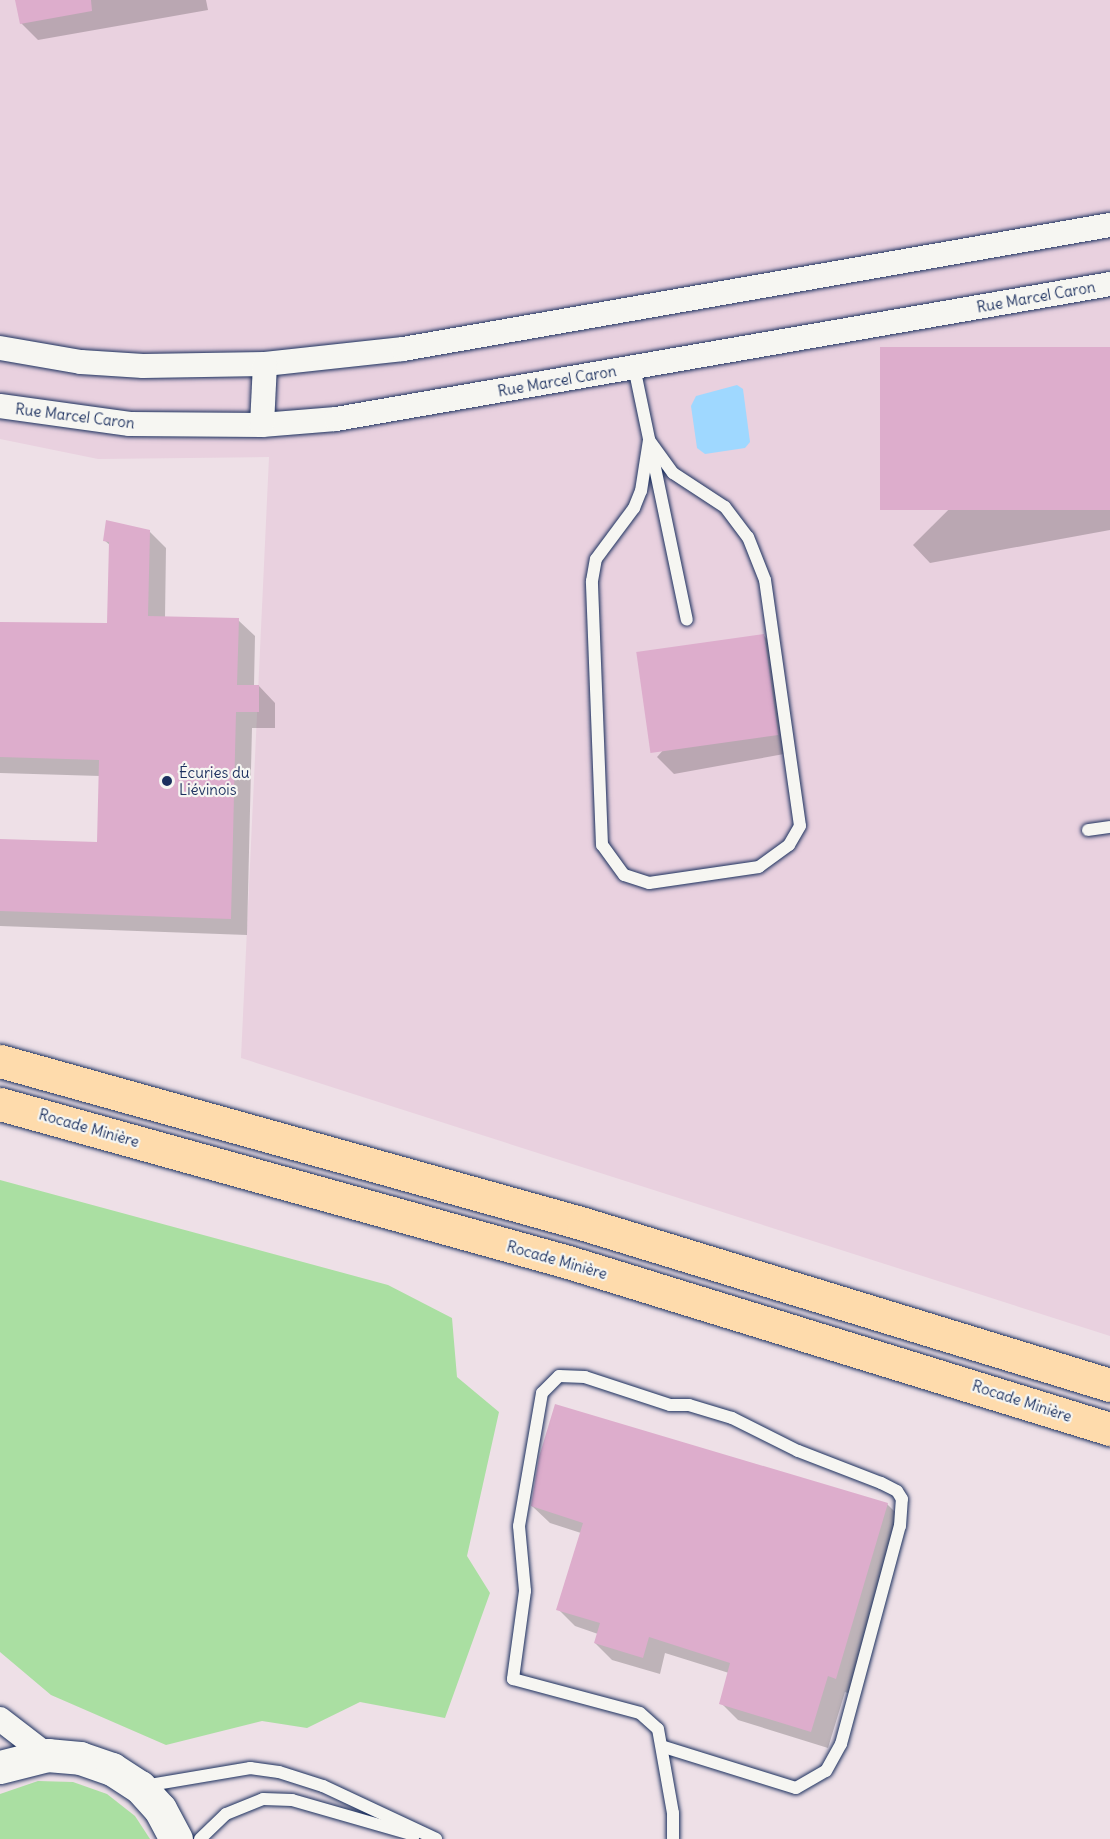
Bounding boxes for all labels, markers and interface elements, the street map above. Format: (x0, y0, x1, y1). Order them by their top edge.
street label: Rue Marcel Caron (975, 278, 1097, 316)
street label: Rue Marcel Caron (496, 362, 618, 400)
street label: Rue Marcel Caron (14, 400, 136, 432)
place label: Écuries du Liévinois (179, 763, 249, 798)
marker: Écuries du Liévinois (160, 774, 174, 788)
street label: Rocade Minière (37, 1105, 141, 1151)
street label: Rocade Minière (505, 1237, 609, 1283)
street label: Rocade Minière (970, 1376, 1074, 1426)

